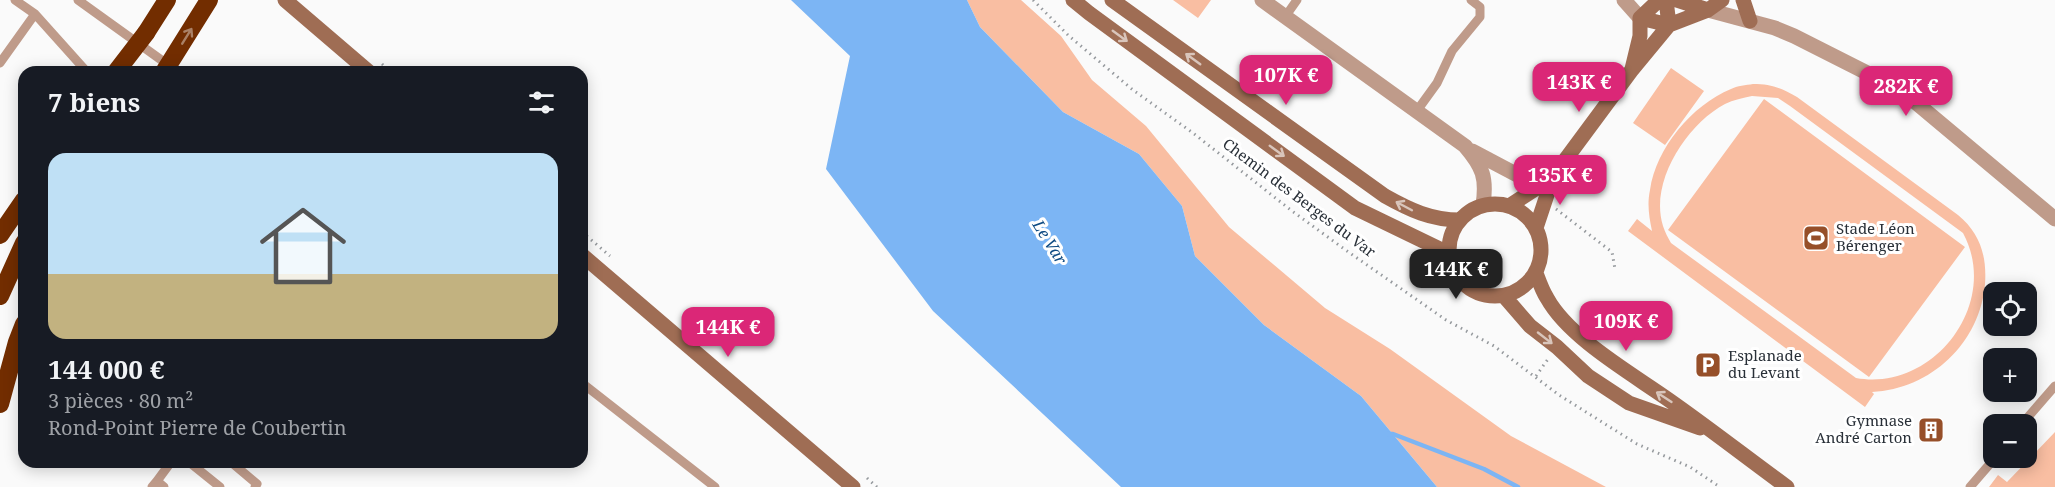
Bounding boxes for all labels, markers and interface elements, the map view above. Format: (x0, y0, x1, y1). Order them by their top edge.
one-way arrow (181, 28, 193, 45)
one-way arrow (1111, 30, 1127, 42)
one-way arrow (1185, 53, 1201, 65)
pin: 107K € (1237, 55, 1335, 106)
text: 107K € (1254, 61, 1318, 88)
pin: 143K € (1530, 62, 1628, 113)
pin: 282K € (1857, 66, 1955, 117)
text: 143K € (1547, 68, 1611, 95)
text: 282K € (1874, 72, 1938, 99)
text: 7 biens (48, 84, 140, 120)
icon: filters (525, 86, 558, 119)
street label: Chemin des Berges du Var (1219, 133, 1380, 261)
one-way arrow (1269, 145, 1285, 157)
pin: 135K € (1511, 155, 1609, 206)
text: 135K € (1528, 161, 1592, 188)
icon: home (249, 192, 357, 300)
one-way arrow (1396, 200, 1413, 212)
water label: Le Var (1027, 215, 1072, 269)
place label: Stade Léon Bérenger (1836, 218, 1915, 255)
sports icon: Stade Léon Bérenger (1801, 223, 1831, 253)
pin: 144K € (1407, 249, 1505, 300)
text: 144K € (1424, 255, 1488, 282)
map controls (1983, 282, 2037, 468)
button: locate (1983, 282, 2037, 336)
pin: 109K € (1577, 301, 1675, 352)
pin: 144K € (679, 307, 777, 358)
text: 109K € (1594, 307, 1658, 334)
text: 144K € (696, 313, 760, 340)
one-way arrow (1537, 331, 1553, 344)
place label: Esplanade du Levant (1728, 345, 1802, 382)
button: + (1983, 348, 2037, 402)
parking icon: Esplanade du Levant (1693, 350, 1723, 380)
text: 144 000 € (48, 351, 164, 387)
text: 3 pièces · 80 m² (48, 387, 193, 414)
one-way arrow (1657, 391, 1673, 403)
place label: Gymnase André Carton (1815, 410, 1912, 447)
text: Rond-Point Pierre de Coubertin (48, 414, 347, 441)
button: − (1983, 414, 2037, 468)
building icon: Gymnase André Carton (1916, 415, 1946, 445)

